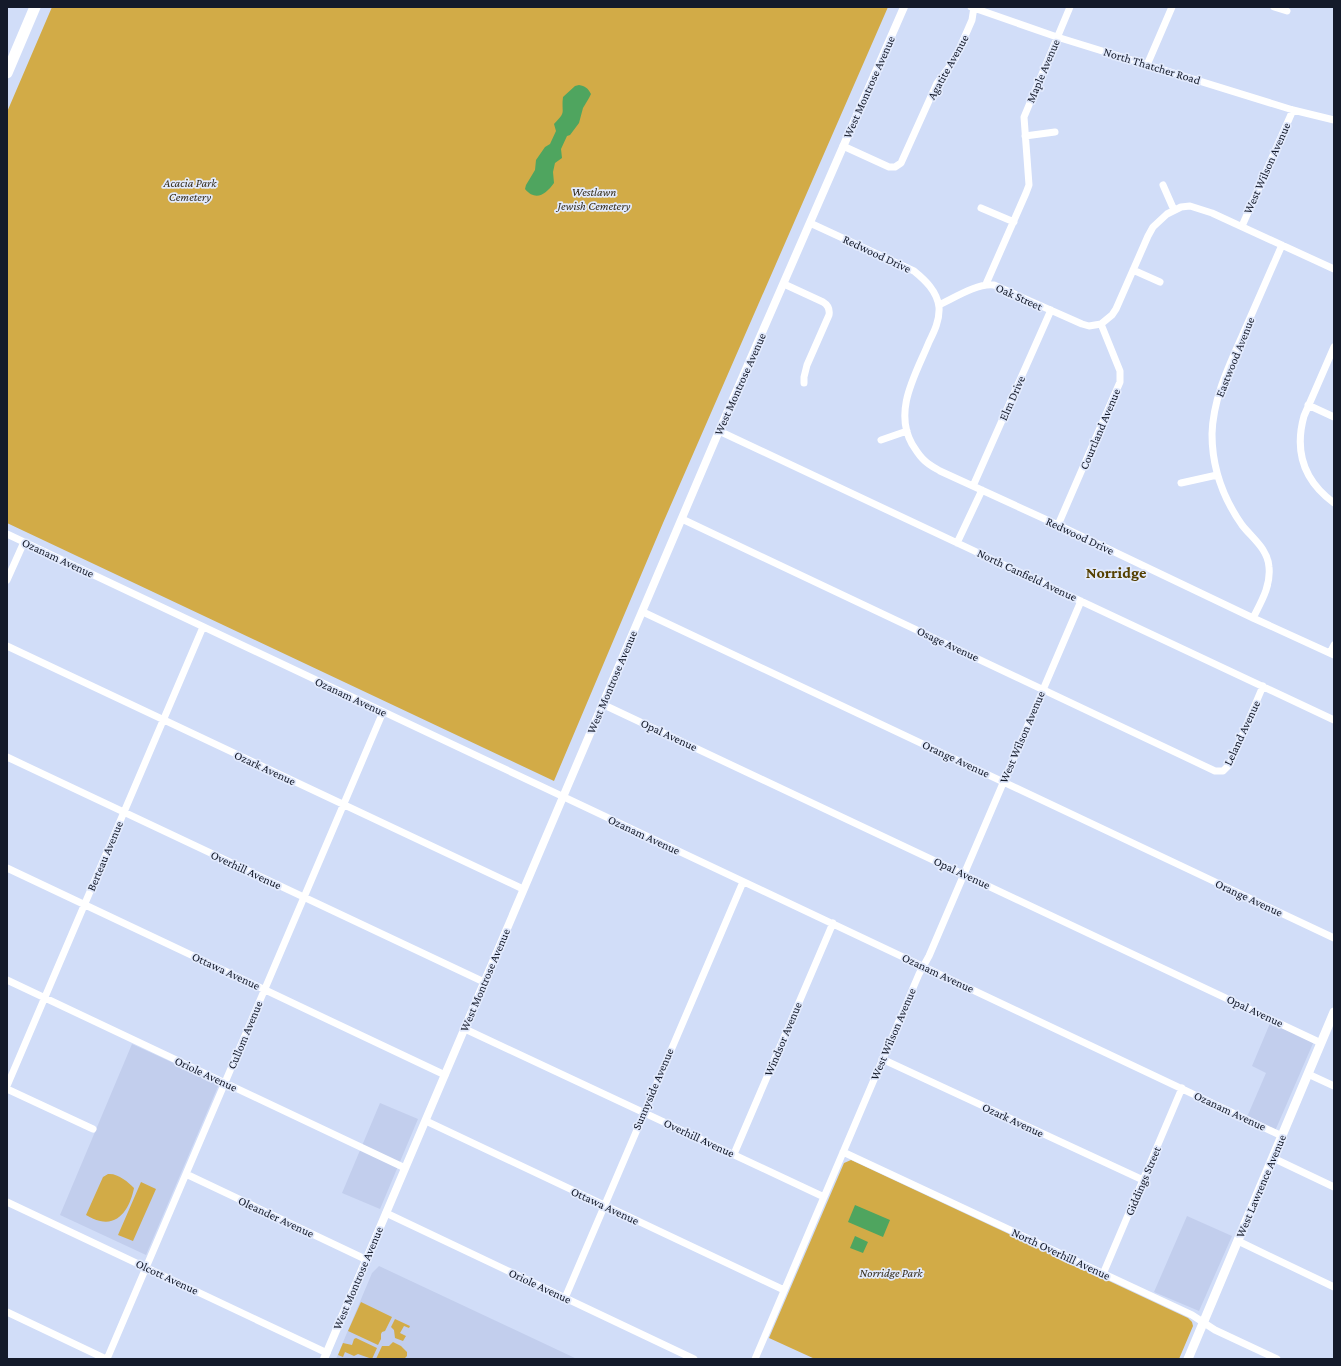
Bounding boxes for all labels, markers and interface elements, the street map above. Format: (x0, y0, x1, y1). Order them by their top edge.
street label: Agatite Avenue (924, 32, 972, 102)
street label: West Montrose Avenue (840, 34, 898, 140)
street label: Maple Avenue (1023, 37, 1063, 105)
street label: North Thatcher Road (1102, 45, 1203, 88)
street label: West Wilson Avenue (1241, 120, 1293, 216)
park label: Acacia Park Cemetery (163, 176, 217, 204)
park label: Westlawn Jewish Cemetery (555, 185, 631, 213)
street label: Redwood Drive (841, 232, 913, 276)
street label: Oak Street (993, 281, 1045, 314)
street label: Eastwood Avenue (1213, 315, 1257, 399)
street label: West Montrose Avenue (711, 331, 769, 437)
street label: Elm Drive (996, 373, 1028, 423)
street label: Courtland Avenue (1077, 386, 1123, 472)
street label: Redwood Drive (1044, 514, 1116, 558)
street label: Ozanam Avenue (20, 535, 96, 581)
street label: North Canfield Avenue (975, 546, 1079, 604)
district label: Norridge (1086, 564, 1147, 581)
street label: Osage Avenue (915, 624, 981, 664)
street label: West Montrose Avenue (584, 628, 640, 736)
street label: Ozanam Avenue (313, 674, 389, 720)
street label: West Wilson Avenue (996, 689, 1048, 785)
street label: Leland Avenue (1221, 698, 1263, 768)
street label: Opal Avenue (639, 716, 699, 754)
street label: Orange Avenue (920, 737, 992, 781)
street label: Ozark Avenue (232, 748, 298, 788)
street label: Ozanam Avenue (606, 812, 682, 858)
street label: Berteau Avenue (84, 819, 126, 893)
street label: Overhill Avenue (208, 848, 284, 892)
street label: Opal Avenue (932, 854, 992, 892)
street label: Orange Avenue (1213, 876, 1285, 920)
street label: West Montrose Avenue (457, 926, 513, 1034)
street label: Ottawa Avenue (190, 949, 262, 993)
street label: Ozanam Avenue (900, 950, 976, 996)
street label: West Wilson Avenue (867, 986, 919, 1082)
street label: Opal Avenue (1225, 992, 1285, 1030)
street label: Cullom Avenue (224, 999, 266, 1071)
street label: Windsor Avenue (761, 1000, 805, 1078)
street label: Sunnyside Avenue (629, 1046, 677, 1132)
street label: Oriole Avenue (172, 1053, 240, 1095)
street label: Ozanam Avenue (1192, 1088, 1268, 1134)
street label: Ozark Avenue (980, 1100, 1046, 1140)
street label: Overhill Avenue (661, 1116, 737, 1160)
street label: West Lawrence Avenue (1233, 1132, 1289, 1240)
street label: Giddings Street (1122, 1143, 1164, 1218)
street label: Ottawa Avenue (569, 1184, 641, 1228)
street label: Oleander Avenue (236, 1193, 316, 1241)
street label: West Montrose Avenue (330, 1224, 386, 1332)
street label: North Overhill Avenue (1010, 1225, 1112, 1283)
street label: Olcott Avenue (133, 1256, 201, 1298)
street label: Oriole Avenue (506, 1265, 574, 1307)
park label: Norridge Park (859, 1266, 923, 1280)

